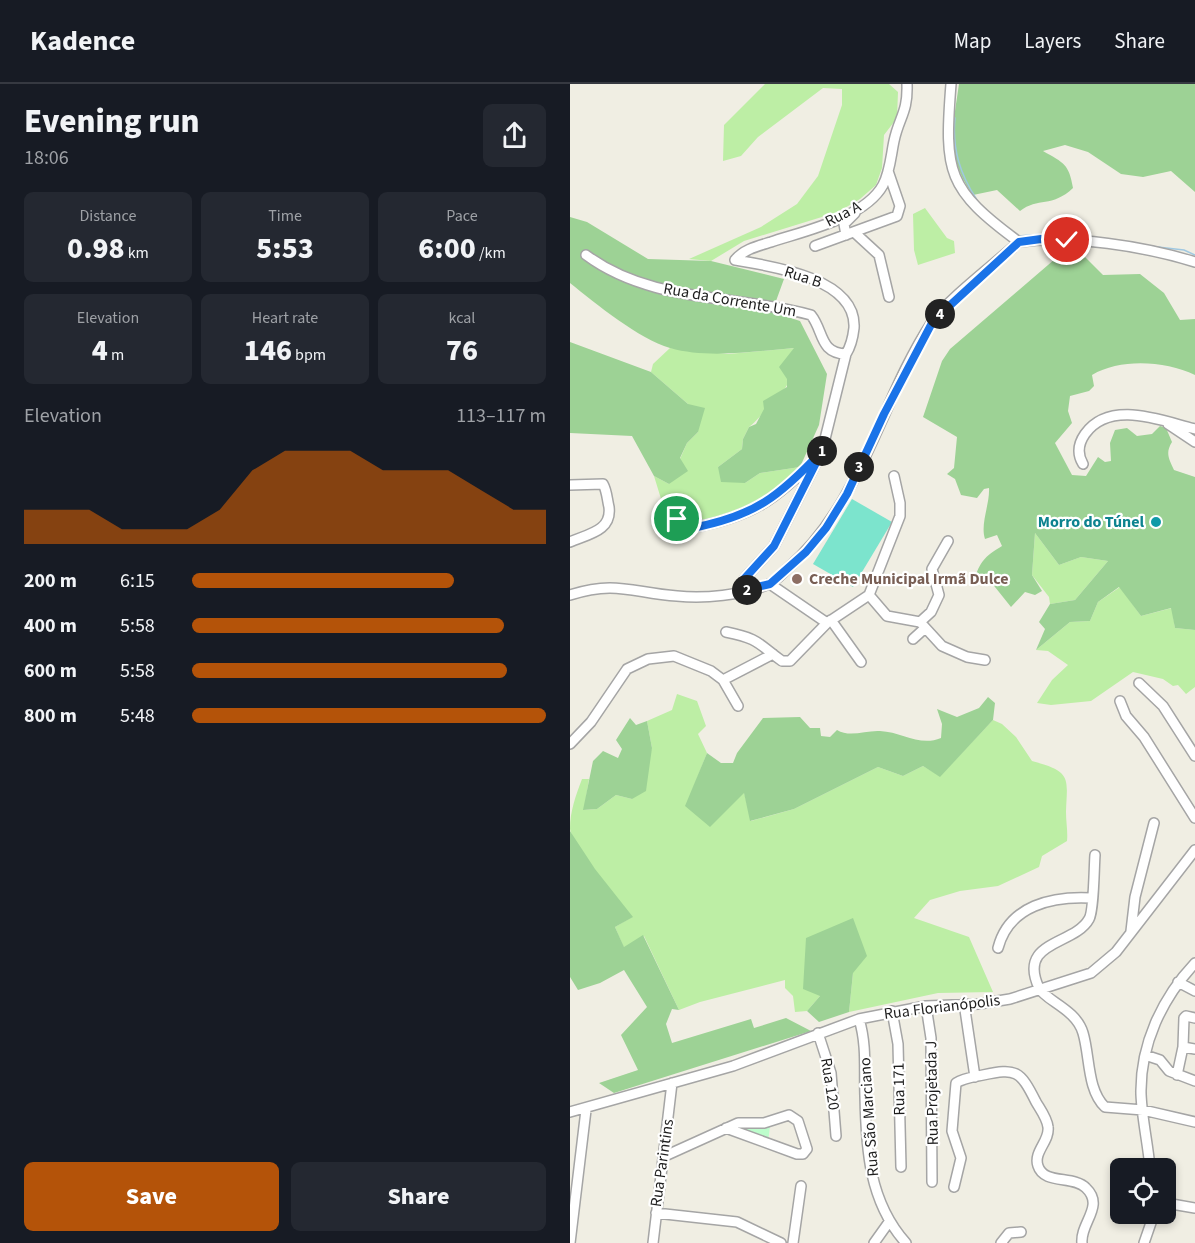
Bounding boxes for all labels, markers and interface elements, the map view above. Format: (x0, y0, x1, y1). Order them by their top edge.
text: Kadence (30, 21, 135, 61)
text: Map (954, 26, 991, 56)
text: Layers (1024, 26, 1081, 56)
text: Share (1114, 26, 1165, 56)
text: Evening run (24, 98, 200, 145)
button: share (483, 104, 546, 167)
text: 18:06 (24, 144, 69, 172)
street label: Rua A (821, 195, 865, 232)
text: Distance (80, 205, 136, 227)
text: Time (268, 205, 302, 227)
text: Pace (446, 205, 478, 227)
pin (1041, 214, 1092, 265)
icon: check (1050, 223, 1083, 256)
text: 0.98 (67, 227, 124, 270)
text: 5:53 (256, 227, 314, 270)
text: 6:00 (418, 227, 476, 270)
text: km (124, 242, 149, 264)
text: /km (476, 242, 506, 264)
street label: Rua B (781, 261, 825, 293)
street label: Rua da Corrente Um (662, 277, 798, 323)
pin: 4 (925, 299, 955, 329)
text: 4 (936, 303, 944, 325)
text: Elevation (77, 307, 139, 329)
text: Heart rate (252, 307, 318, 329)
text: kcal (449, 307, 475, 329)
text: 4 (92, 329, 108, 372)
text: 146 (244, 329, 292, 372)
text: 76 (446, 329, 478, 372)
text: m (108, 344, 124, 366)
text: bpm (292, 344, 326, 366)
text: Elevation (24, 402, 102, 430)
text: 113–117 m (456, 402, 546, 430)
pin: 1 (807, 436, 837, 466)
text: 1 (818, 440, 826, 462)
pin: 3 (844, 452, 874, 482)
text: 3 (855, 456, 863, 478)
pin (651, 493, 702, 544)
icon: arrive (660, 502, 693, 535)
place label: Morro do Túnel (1038, 511, 1144, 533)
marker: Morro do Túnel (1149, 515, 1163, 529)
text: 200 m (24, 567, 77, 595)
text: 6:15 (120, 567, 155, 595)
place label: Creche Municipal Irmã Dulce (809, 568, 1009, 590)
marker: Creche Municipal Irmã Dulce (790, 572, 804, 586)
pin: 2 (732, 575, 762, 605)
text: 2 (743, 579, 751, 601)
text: 400 m (24, 612, 77, 640)
text: 5:58 (120, 612, 155, 640)
text: 600 m (24, 657, 77, 685)
text: 5:58 (120, 657, 155, 685)
text: 800 m (24, 702, 77, 730)
text: 5:48 (120, 702, 155, 730)
street label: Rua Florianópolis (883, 989, 1002, 1025)
street label: Rua Projetada J (920, 1040, 944, 1146)
street label: Rua 120 (815, 1056, 845, 1112)
street label: Rua São Marciano (854, 1057, 884, 1177)
street label: Rua 171 (888, 1062, 910, 1116)
street label: Rua Parintins (645, 1117, 679, 1208)
map controls (1110, 1158, 1176, 1224)
button: locate (1110, 1158, 1176, 1224)
button: Save (24, 1162, 279, 1231)
button: Share (291, 1162, 546, 1231)

